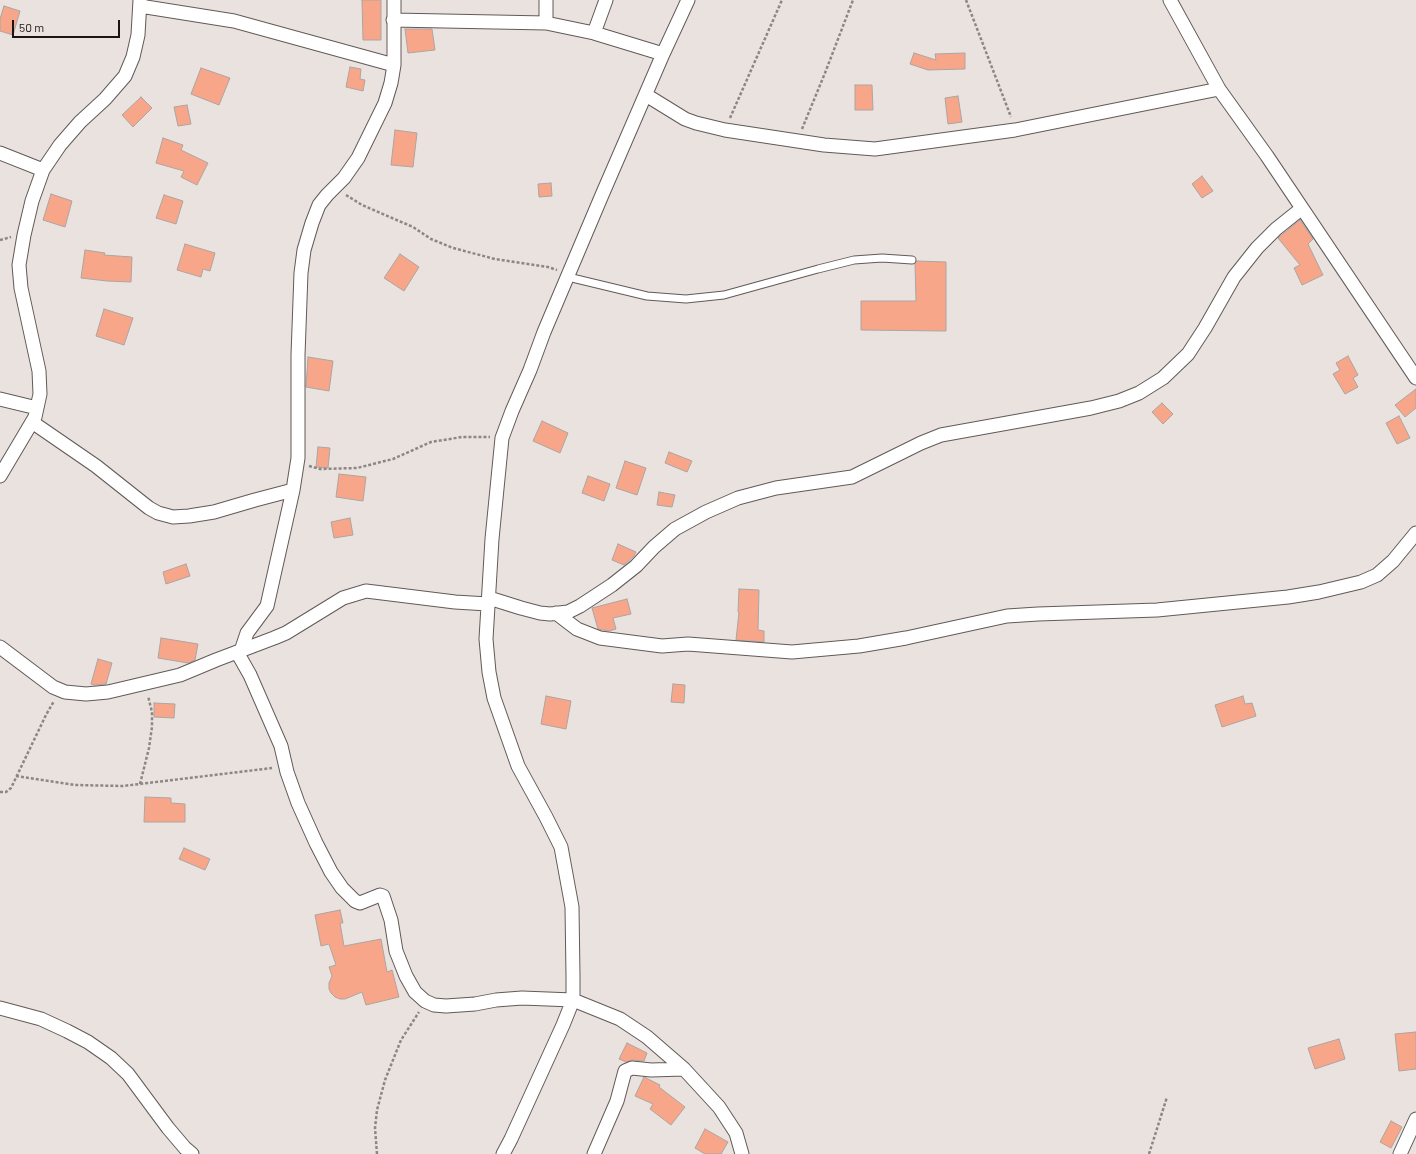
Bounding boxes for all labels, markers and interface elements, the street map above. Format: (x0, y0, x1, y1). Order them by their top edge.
scale bar (14, 12, 122, 38)
text: 50 m (19, 20, 44, 34)

